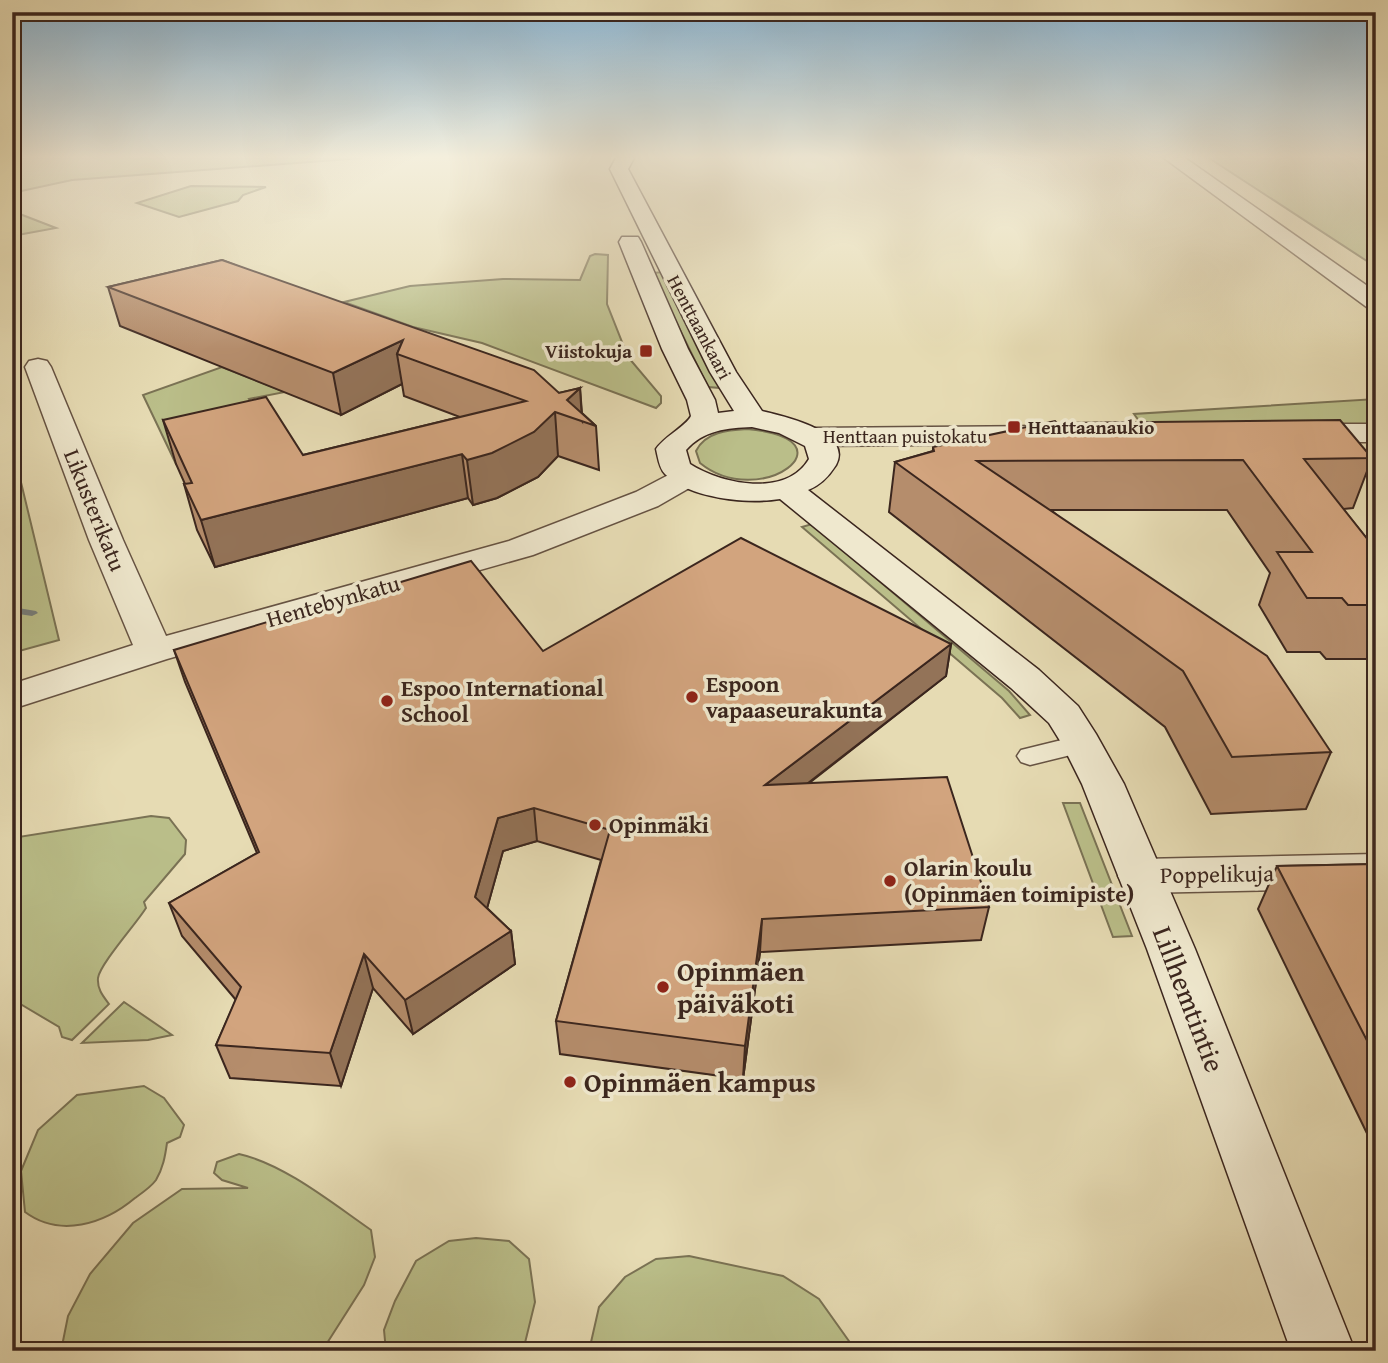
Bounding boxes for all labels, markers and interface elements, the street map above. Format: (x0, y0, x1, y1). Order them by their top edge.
street label: Henttaankaari (661, 270, 739, 384)
place label: Viistokuja (545, 337, 632, 365)
marker: Viistokuja (638, 343, 654, 359)
place label: Henttaanaukio (1028, 413, 1154, 441)
marker: Henttaanaukio (1006, 419, 1022, 435)
street label: Henttaan puistokatu (823, 422, 988, 450)
street label: Likusterikatu (56, 444, 135, 576)
street label: Hentebynkatu (262, 566, 404, 635)
place label: Espoon vapaaseurakunta (706, 667, 883, 726)
place label: Espoo International School (401, 671, 604, 730)
marker: Espoon vapaaseurakunta (684, 689, 700, 705)
marker: Espoo International School (379, 693, 395, 709)
place label: Opinmäki (609, 808, 709, 841)
marker: Opinmäki (587, 817, 603, 833)
place label: Olarin koulu (Opinmäen toimipiste) (904, 851, 1134, 910)
street label: Poppelikuja (1160, 856, 1274, 891)
marker: Olarin koulu (Opinmäen toimipiste) (882, 873, 898, 889)
street label: Lillhemtintie (1143, 920, 1236, 1078)
place label: Opinmäen päiväkoti (677, 950, 805, 1023)
marker: Opinmäen päiväkoti (655, 979, 671, 995)
place label: Opinmäen kampus (584, 1061, 816, 1102)
marker: Opinmäen kampus (562, 1074, 578, 1090)

